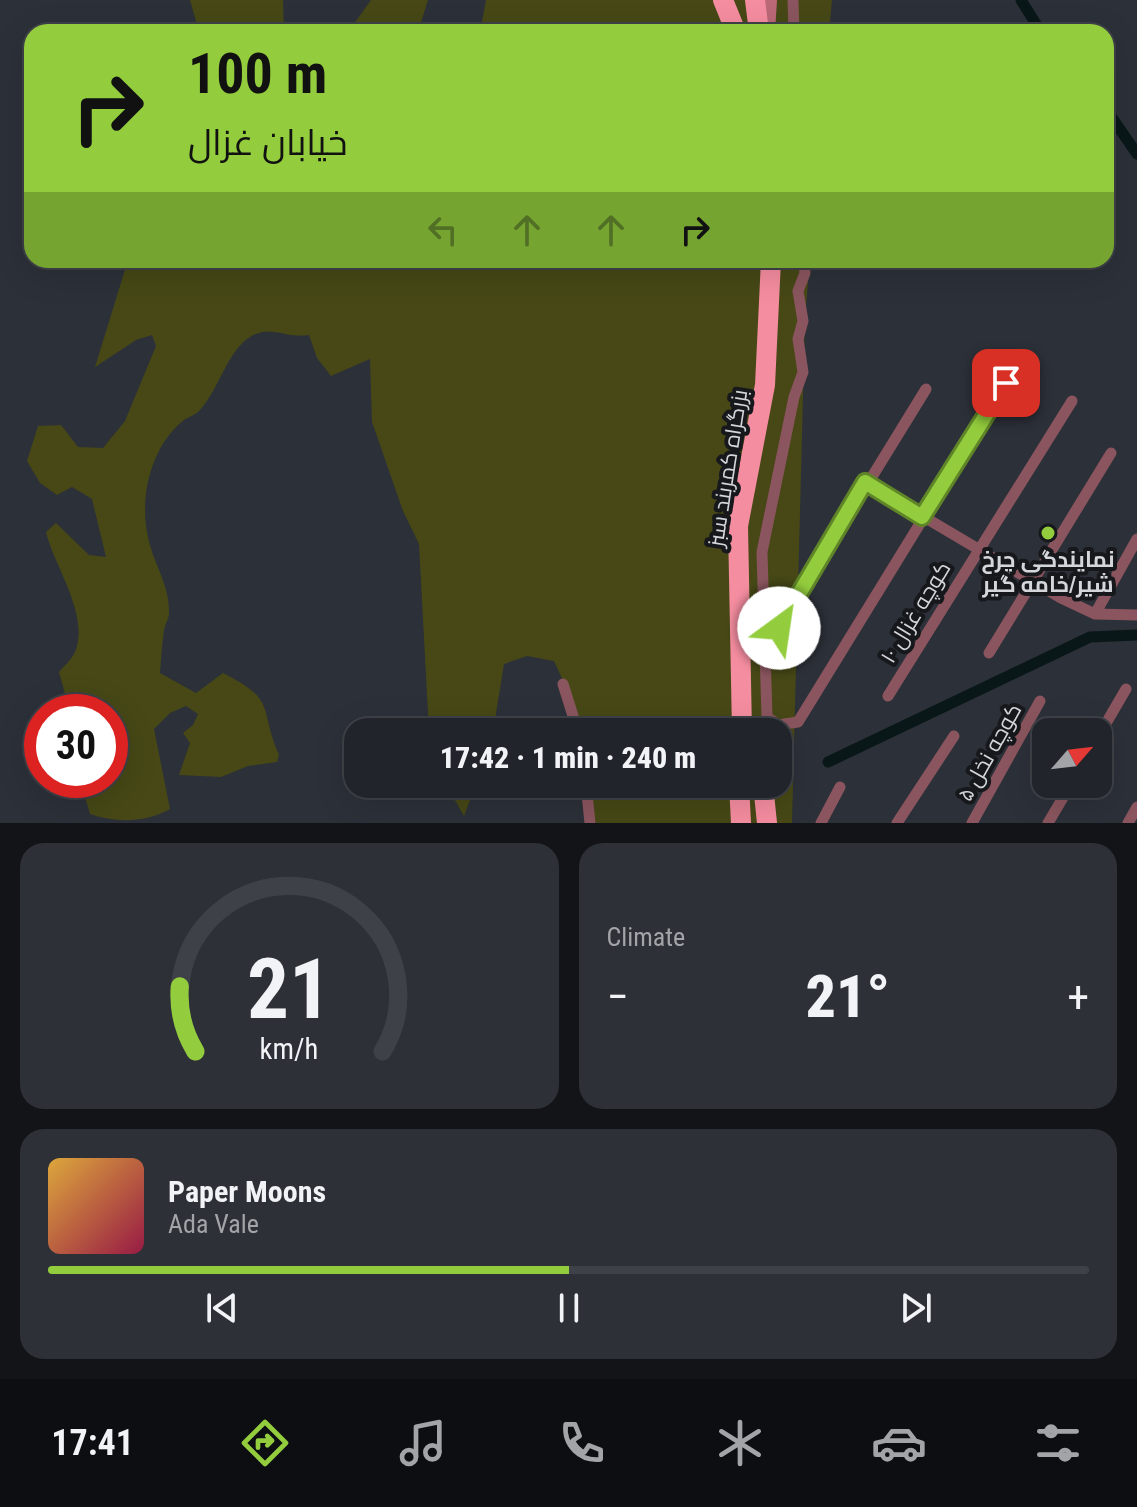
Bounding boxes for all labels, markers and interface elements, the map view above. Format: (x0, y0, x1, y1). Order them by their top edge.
text: 100 m (188, 41, 327, 107)
icon: right (56, 56, 160, 160)
text: خیابان غزال (188, 122, 347, 164)
icon: left (421, 208, 465, 252)
icon: ahead (505, 208, 549, 252)
icon: ahead (589, 208, 633, 252)
icon: right (673, 208, 717, 252)
pin (972, 349, 1040, 417)
icon: arrive (984, 361, 1028, 405)
street label: بزرگراه کمربند سبز (702, 388, 752, 551)
marker: نمایندگی چرخ شیر/خامه گیر (1039, 524, 1057, 542)
place label: نمایندگی چرخ شیر/خامه گیر (981, 547, 1115, 598)
street label: کوچه غزال ۱۰ (875, 557, 957, 669)
position arrow (737, 586, 821, 670)
speed limit sign: 30 (24, 694, 128, 798)
street label: کوچه نخل ۵ (952, 699, 1028, 807)
north arrow (1032, 718, 1112, 798)
map controls (1032, 718, 1112, 798)
text: 17:42 · 1 min · 240 m (440, 740, 696, 775)
text: Climate (607, 922, 685, 952)
text: 21 (247, 941, 331, 1038)
text: 21° (806, 961, 890, 1032)
text: − (607, 971, 629, 1023)
text: + (1067, 971, 1089, 1023)
text: km/h (260, 1032, 319, 1066)
text: Paper Moons (168, 1174, 326, 1209)
text: Ada Vale (168, 1209, 259, 1239)
icon: previous (200, 1286, 244, 1330)
icon: pause (547, 1286, 591, 1330)
icon: next (894, 1286, 938, 1330)
icon: directions (237, 1415, 293, 1471)
icon: music (395, 1415, 451, 1471)
icon: phone (554, 1415, 610, 1471)
icon: climate (712, 1415, 768, 1471)
icon: car (871, 1415, 927, 1471)
icon: filters (1030, 1415, 1086, 1471)
text: 17:41 (51, 1422, 134, 1464)

